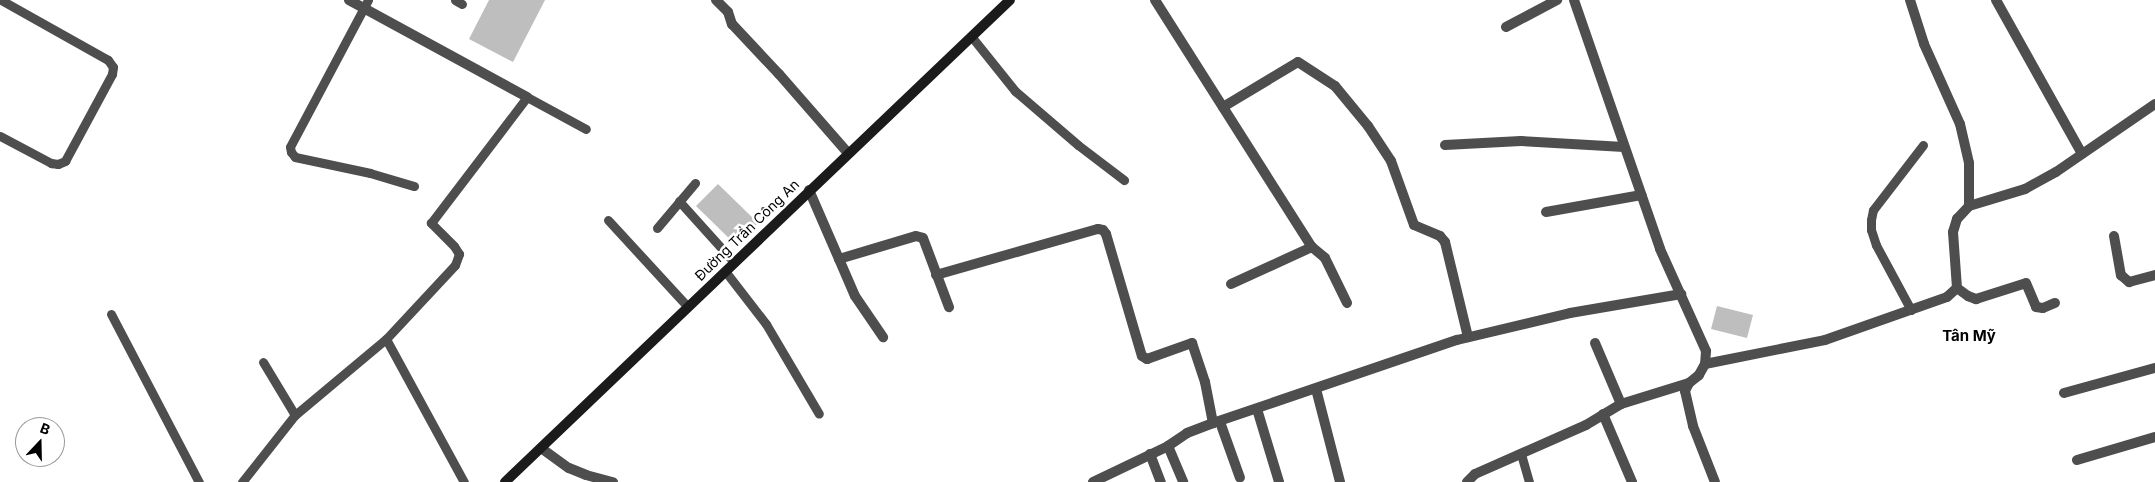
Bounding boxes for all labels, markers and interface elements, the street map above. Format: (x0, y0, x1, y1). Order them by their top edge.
street label: Đường Trần Công An (691, 176, 803, 284)
district label: Tân Mỹ (1942, 327, 1996, 345)
north arrow (15, 417, 65, 467)
text: B (38, 419, 53, 438)

